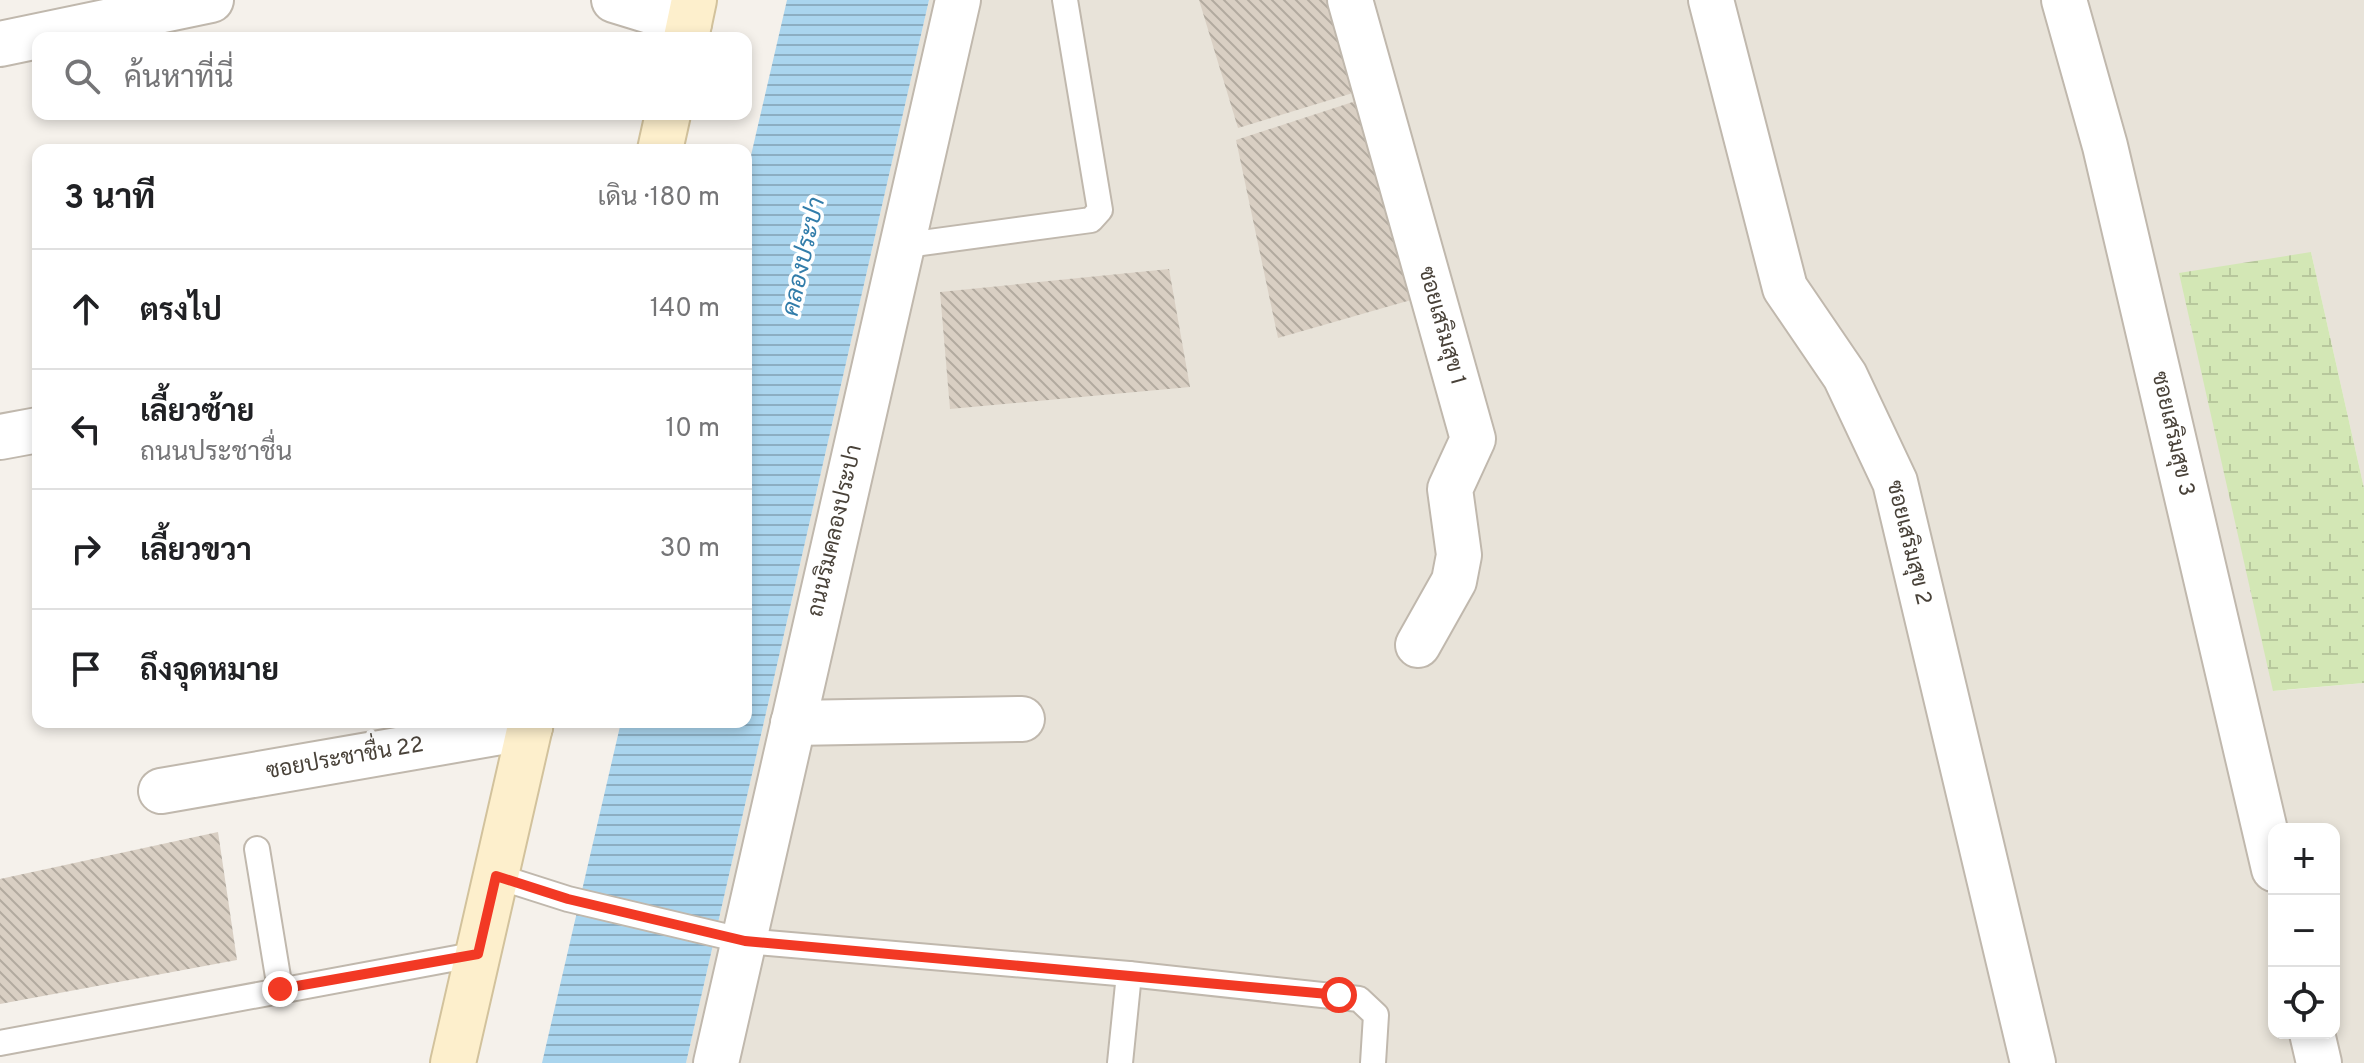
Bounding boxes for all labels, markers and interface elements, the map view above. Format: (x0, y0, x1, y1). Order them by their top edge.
search box (32, 32, 752, 120)
icon: search (60, 54, 104, 98)
text: ค้นหาที่นี่ (124, 61, 234, 98)
text: 3 นาที (64, 178, 155, 221)
text: เดิน · 180 m (598, 182, 720, 215)
water label: คลองประปา (777, 195, 833, 319)
street label: ซอยเสริมสุข 1 (1411, 263, 1473, 388)
icon: ahead (64, 287, 108, 331)
text: 140 m (650, 293, 720, 326)
text: ตรงไป (140, 294, 222, 331)
street label: ซอยเสริมสุข 3 (2145, 369, 2201, 499)
text: เลี้ยวซ้าย (140, 395, 254, 432)
icon: left (64, 407, 108, 451)
text: 10 m (665, 413, 720, 446)
text: ถนนประชาชื่น (140, 437, 292, 470)
street label: ถนนริมคลองประปา (801, 442, 869, 620)
street label: ซอยเสริมสุข 2 (1880, 478, 1938, 608)
icon: right (64, 527, 108, 571)
text: 30 m (660, 533, 720, 566)
text: เลี้ยวขวา (140, 534, 252, 571)
icon: arrive (64, 647, 108, 691)
text: ถึงจุดหมาย (140, 654, 279, 691)
street label: ซอยประชาชื่น 22 (263, 724, 426, 786)
map controls (2268, 823, 2340, 1039)
button: + (2268, 823, 2340, 895)
button: − (2268, 895, 2340, 967)
button: locate (2268, 967, 2340, 1039)
route end (262, 971, 298, 1007)
route start (1321, 977, 1357, 1013)

